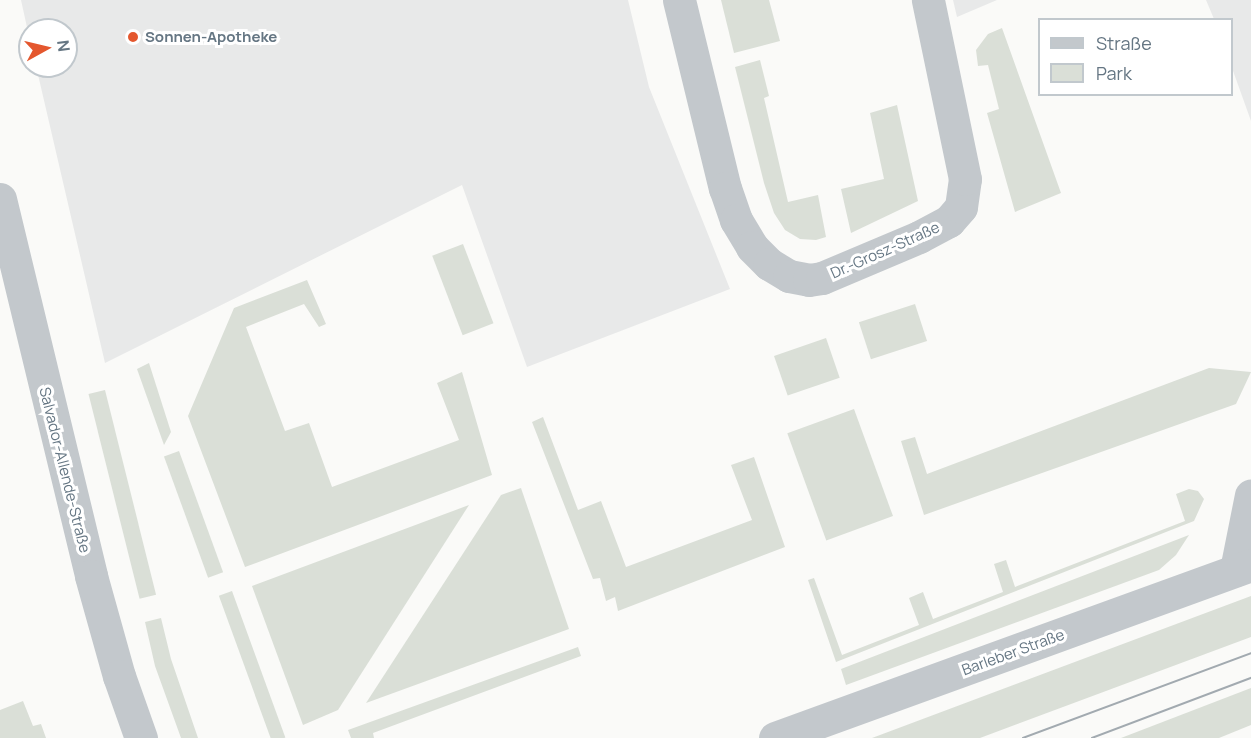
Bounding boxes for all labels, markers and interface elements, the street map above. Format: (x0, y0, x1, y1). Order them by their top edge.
north arrow (18, 18, 78, 78)
legend (1038, 18, 1233, 96)
place label: Sonnen-Apotheke (145, 28, 277, 46)
marker: Sonnen-Apotheke (126, 30, 140, 44)
text: Straße (1096, 31, 1152, 55)
text: N (52, 39, 76, 53)
text: Park (1096, 61, 1132, 85)
street label: Dr.-Grosz-Straße (828, 218, 942, 282)
street label: Salvador-Allende-Straße (36, 385, 94, 555)
street label: Barleber Straße (959, 625, 1067, 679)

